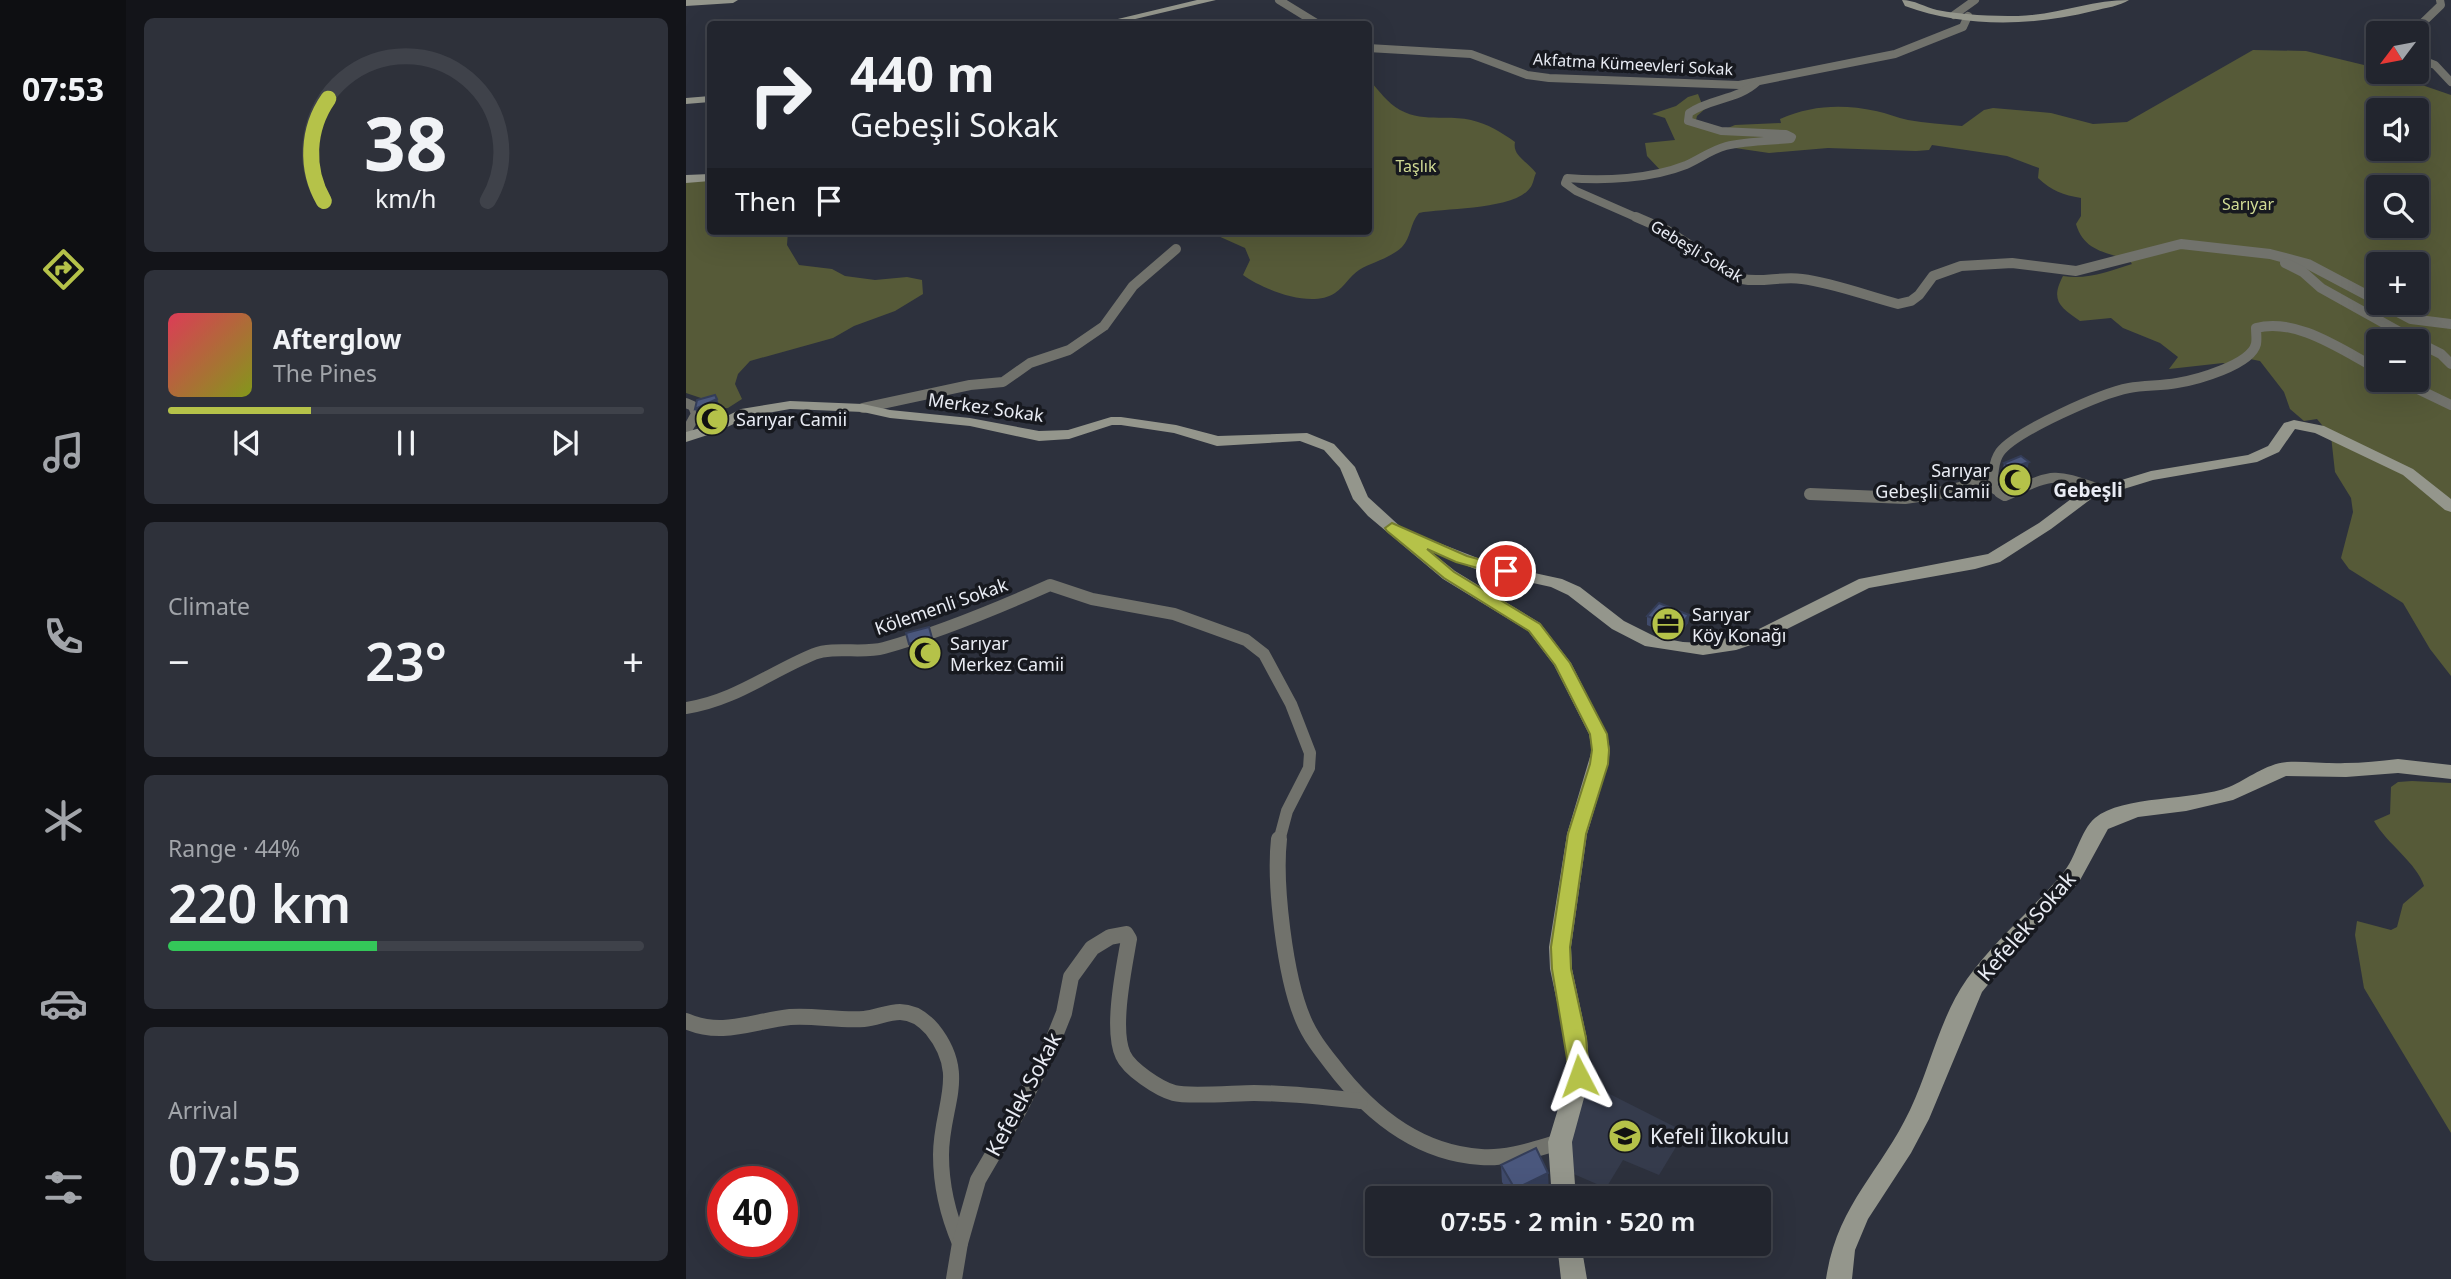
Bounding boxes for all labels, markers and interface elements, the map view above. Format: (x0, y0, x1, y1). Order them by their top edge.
north arrow (2366, 21, 2429, 84)
map controls (2366, 21, 2429, 392)
text: 440 m (850, 40, 995, 106)
street label: Akfatma Kümeevleri Sokak (1532, 48, 1734, 80)
icon: right (735, 49, 826, 140)
text: 07:53 (22, 67, 104, 110)
text: 38 (364, 93, 448, 192)
button: sound (2366, 98, 2429, 161)
text: Gebeşli Sokak (850, 103, 1058, 146)
park label: Taşlık (1395, 155, 1437, 177)
button: search (2366, 175, 2429, 238)
text: km/h (375, 181, 437, 215)
icon: arrive (810, 182, 848, 220)
text: Then (735, 183, 796, 219)
park label: Sarıyar (2222, 193, 2275, 215)
street label: Gebeşli Sokak (1647, 215, 1748, 287)
icon: directions (39, 245, 88, 294)
button: + (2366, 252, 2429, 315)
text: Afterglow (273, 321, 401, 357)
button: − (2366, 329, 2429, 392)
text: The Pines (273, 357, 377, 389)
street label: Merkez Sokak (927, 387, 1046, 427)
mosque icon: Sarıyar Camii (693, 400, 731, 438)
place label: Sarıyar Camii (736, 407, 847, 431)
icon: previous (228, 424, 266, 462)
icon: pause (387, 424, 425, 462)
icon: next (546, 424, 584, 462)
icon: music (39, 428, 88, 477)
place label: Sarıyar Gebeşli Camii (1875, 458, 1991, 503)
mosque icon: Sarıyar Gebeşli Camii (1996, 461, 2034, 499)
district label: Gebeşli (2053, 477, 2123, 503)
pin (1476, 541, 1536, 601)
icon: arrive (1487, 552, 1525, 590)
street label: Kölemenli Sokak (871, 572, 1011, 640)
text: Climate (168, 590, 250, 622)
place label: Sarıyar Köy Konağı (1692, 602, 1787, 647)
office icon: Sarıyar Köy Konağı (1649, 605, 1687, 643)
icon: phone (39, 612, 88, 661)
text: 23° (365, 625, 447, 696)
place label: Sarıyar Merkez Camii (950, 631, 1064, 676)
mosque icon: Sarıyar Merkez Camii (906, 634, 944, 672)
text: − (168, 635, 190, 687)
text: + (622, 635, 644, 687)
icon: climate (39, 796, 88, 845)
text: Range · 44% (168, 832, 300, 864)
street label: Kefelek Sokak (1971, 865, 2082, 987)
text: 220 km (168, 867, 351, 938)
icon: car (39, 979, 88, 1028)
street label: Kefelek Sokak (979, 1027, 1068, 1161)
position arrow (1542, 1039, 1616, 1113)
text: Arrival (168, 1094, 238, 1126)
school or university icon: Kefeli İlkokulu (1606, 1117, 1644, 1155)
place label: Kefeli İlkokulu (1650, 1122, 1789, 1150)
text: 07:55 (168, 1129, 301, 1200)
icon: filters (39, 1163, 88, 1212)
speed limit sign: 40 (707, 1166, 798, 1257)
text: 07:55 · 2 min · 520 m (1441, 1203, 1695, 1239)

